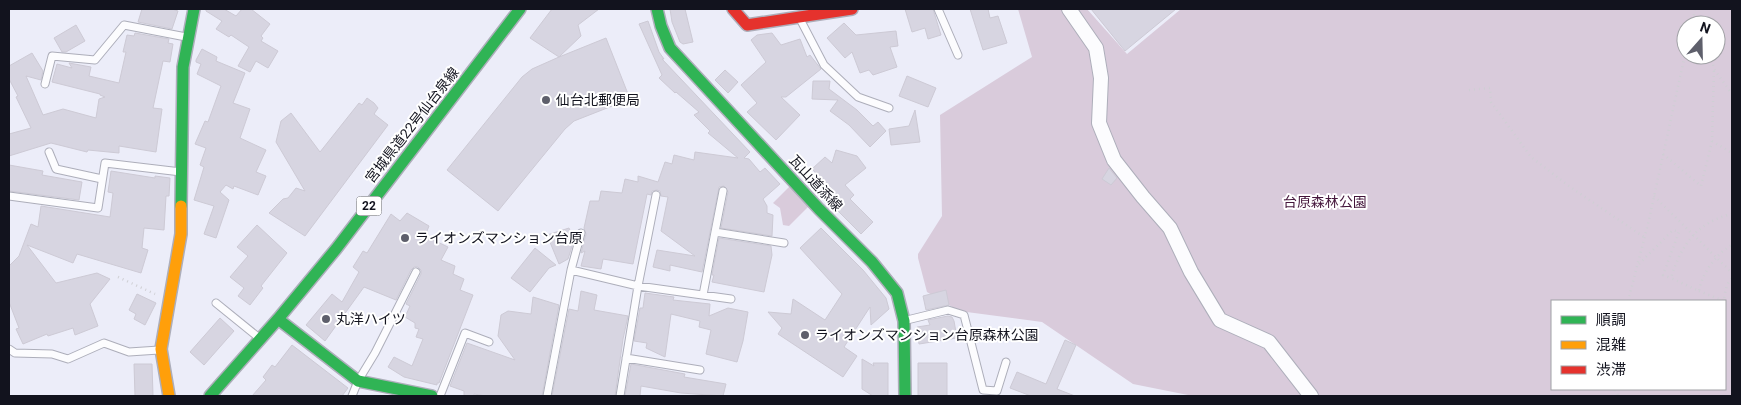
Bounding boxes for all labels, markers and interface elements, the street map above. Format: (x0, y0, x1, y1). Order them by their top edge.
north arrow (1676, 15, 1726, 65)
text: N (1698, 19, 1713, 37)
street label: 宮城県道22号仙台泉線 (362, 64, 462, 186)
place label: 仙台北郵便局 (556, 92, 640, 108)
marker: 仙台北郵便局 (540, 94, 552, 106)
street label: 瓦山道添線 (786, 152, 846, 214)
park label: 台原森林公園 (1283, 194, 1367, 210)
road number: 22 (356, 197, 382, 216)
place label: ライオンズマンション台原 (415, 230, 583, 246)
marker: ライオンズマンション台原 (399, 232, 411, 244)
legend (1551, 300, 1726, 390)
place label: 丸洋ハイツ (336, 311, 406, 327)
text: 順調 (1596, 311, 1626, 329)
marker: 丸洋ハイツ (320, 313, 332, 325)
place label: ライオンズマンション台原森林公園 (815, 327, 1039, 343)
marker: ライオンズマンション台原森林公園 (799, 329, 811, 341)
text: 混雑 (1596, 336, 1626, 354)
text: 渋滞 (1596, 361, 1626, 379)

